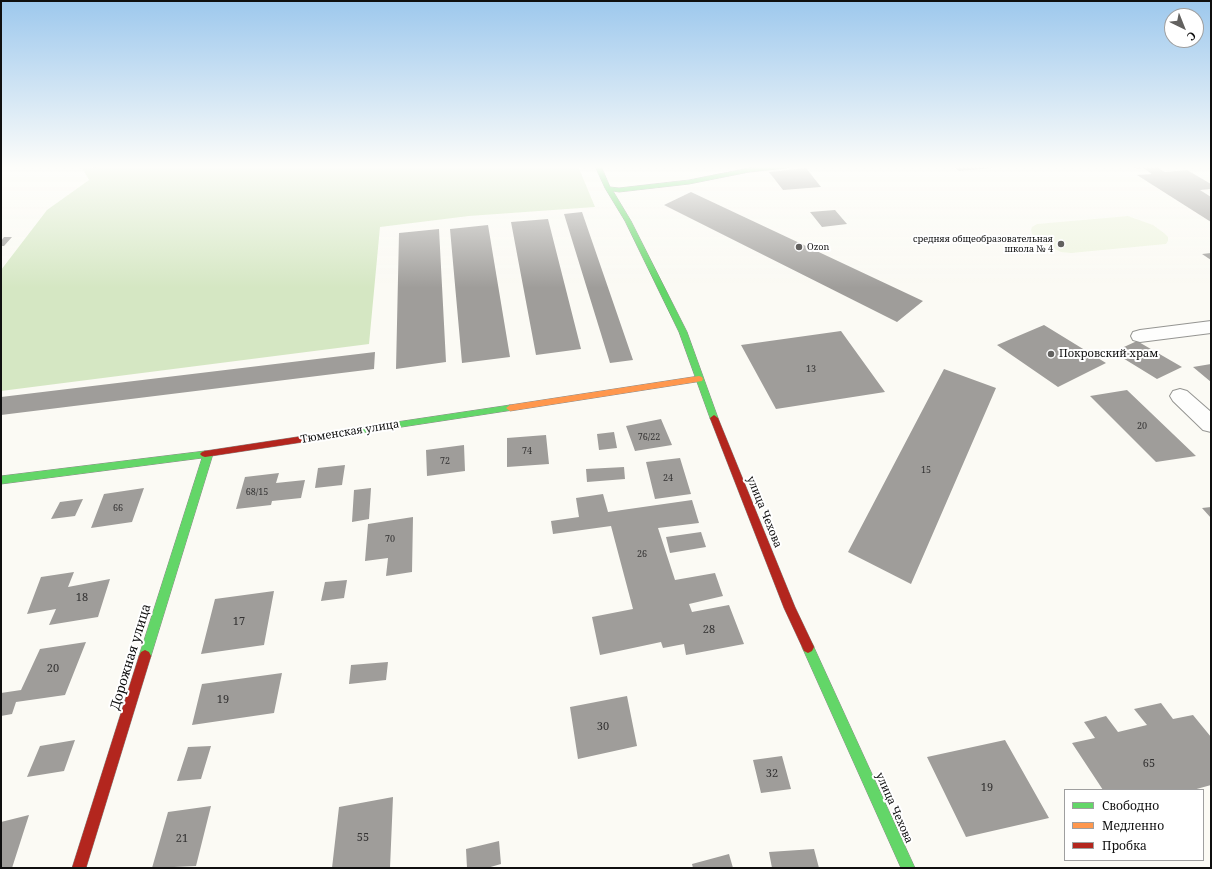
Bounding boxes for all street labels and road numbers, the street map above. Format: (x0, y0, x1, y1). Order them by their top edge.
street label: Тюменская улица (300, 418, 400, 446)
street label: улица Чехова (744, 474, 784, 550)
street label: Дорожная улица (107, 602, 155, 712)
street label: улица Чехова (872, 771, 916, 845)

